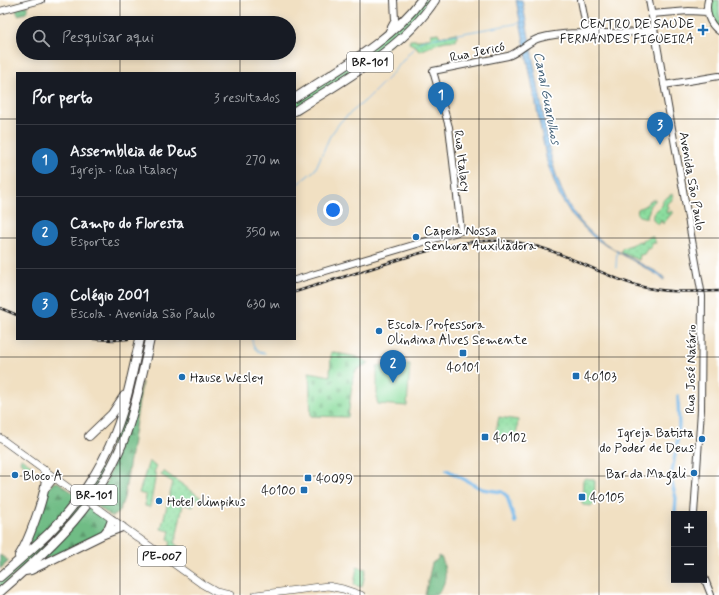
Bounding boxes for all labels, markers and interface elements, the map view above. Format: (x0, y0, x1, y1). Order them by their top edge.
search box (16, 16, 296, 60)
place label: CENTRO DE SAUDE FERNANDES FIGUEIRA (560, 16, 695, 48)
marker: CENTRO DE SAUDE FERNANDES FIGUEIRA (697, 24, 709, 36)
icon: search (30, 27, 52, 49)
text: Pesquisar aqui (62, 28, 154, 48)
street label: Rua Jericó (448, 38, 507, 67)
water label: Canal Guarulhos (529, 50, 565, 148)
road number: BR-101 (347, 52, 393, 72)
pin: 1 (428, 82, 454, 115)
text: Por perto (32, 87, 93, 109)
text: 3 resultados (214, 90, 280, 107)
pin: 3 (647, 112, 673, 145)
street label: Rua Italacy (449, 129, 474, 193)
street label: Avenida São Paulo (674, 131, 709, 232)
text: Assembleia de Deus (70, 142, 197, 162)
text: 1 (42, 152, 48, 169)
text: 270 m (245, 152, 280, 169)
text: Igreja · Rua Italacy (70, 162, 177, 179)
your location (323, 200, 343, 220)
text: Campo do Floresta (70, 214, 184, 234)
place label: Capela Nossa Senhora Auxiliadora (424, 223, 536, 255)
text: 2 (42, 224, 48, 241)
text: 350 m (246, 224, 280, 241)
marker: Capela Nossa Senhora Auxiliadora (411, 232, 421, 242)
text: Esportes (70, 234, 120, 251)
text: Colégio 2001 (70, 286, 149, 306)
text: 3 (42, 296, 48, 313)
text: 630 m (246, 296, 280, 313)
text: Escola · Avenida São Paulo (70, 306, 215, 323)
place label: Escola Professora Olindina Alves Semente (387, 317, 527, 349)
street label: Rua José Natário (682, 324, 701, 414)
marker: Escola Professora Olindina Alves Semente (374, 326, 384, 336)
marker: 40101 (458, 348, 468, 358)
pin: 2 (380, 350, 406, 383)
place label: 40101 (447, 360, 479, 377)
place label: 40103 (584, 369, 617, 386)
place label: Hause Wesley (190, 370, 263, 387)
marker: 40103 (571, 371, 581, 381)
marker: Hause Wesley (177, 372, 187, 382)
place label: Igreja Batista do Poder de Deus (599, 425, 694, 457)
place label: 40102 (493, 430, 527, 447)
marker: 40102 (480, 432, 490, 442)
marker: Igreja Batista do Poder de Deus (697, 434, 707, 444)
place label: Bar da Magali (606, 466, 686, 485)
place label: Bloco A (23, 468, 62, 485)
marker: Bar da Magali (689, 468, 699, 478)
marker: Bloco A (10, 470, 20, 480)
place label: 40099 (316, 471, 353, 488)
marker: 40099 (303, 473, 313, 483)
place label: 40100 (261, 483, 296, 500)
road number: BR-101 (71, 485, 117, 505)
marker: 40100 (299, 485, 309, 495)
place label: 40105 (590, 490, 624, 507)
marker: 40105 (577, 492, 587, 502)
place label: Hotel olimpikus (167, 494, 246, 511)
marker: Hotel olimpikus (154, 496, 164, 506)
map controls (671, 511, 707, 583)
button: + (671, 511, 707, 547)
road number: PE-007 (138, 546, 186, 566)
button: − (671, 547, 707, 583)

